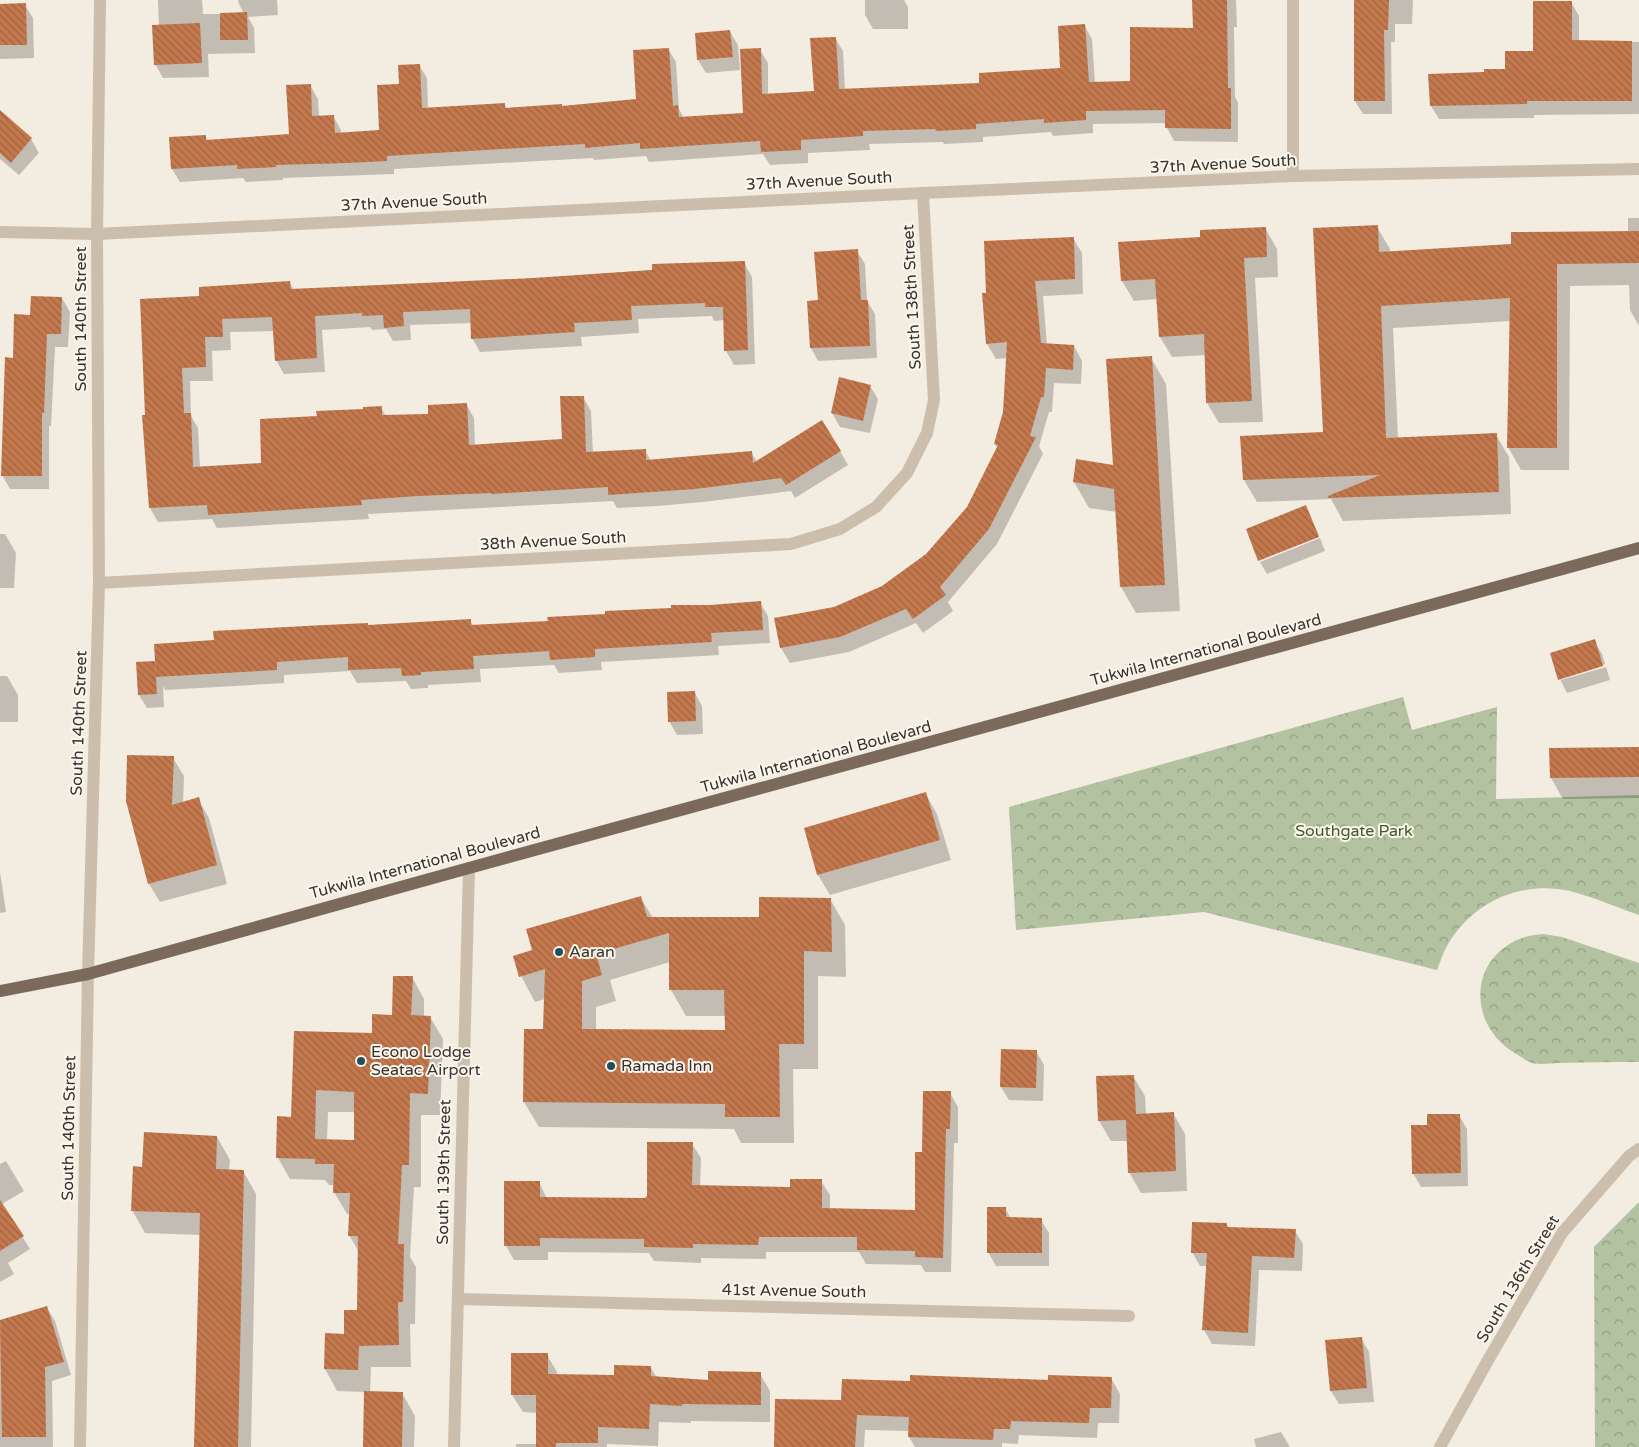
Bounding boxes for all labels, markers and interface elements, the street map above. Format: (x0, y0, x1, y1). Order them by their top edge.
street label: 37th Avenue South (1149, 150, 1297, 178)
street label: 37th Avenue South (745, 167, 893, 195)
street label: 37th Avenue South (340, 188, 488, 216)
street label: South 138th Street (898, 224, 926, 370)
street label: South 140th Street (71, 246, 91, 392)
street label: 38th Avenue South (479, 527, 627, 555)
street label: Tukwila International Boulevard (1088, 610, 1324, 690)
street label: South 140th Street (66, 650, 92, 796)
street label: Tukwila International Boulevard (698, 717, 934, 797)
park label: Southgate Park (1295, 821, 1413, 841)
street label: Tukwila International Boulevard (307, 823, 543, 903)
place label: Aaran (569, 942, 615, 962)
marker: Aaran (553, 946, 565, 958)
place label: Econo Lodge Seatac Airport (371, 1042, 481, 1080)
street label: South 140th Street (58, 1055, 80, 1201)
marker: Econo Lodge Seatac Airport (355, 1055, 367, 1067)
place label: Ramada Inn (621, 1056, 712, 1076)
marker: Ramada Inn (605, 1060, 617, 1072)
street label: South 139th Street (433, 1099, 455, 1245)
street label: South 136th Street (1472, 1212, 1564, 1346)
street label: 41st Avenue South (722, 1280, 866, 1302)

